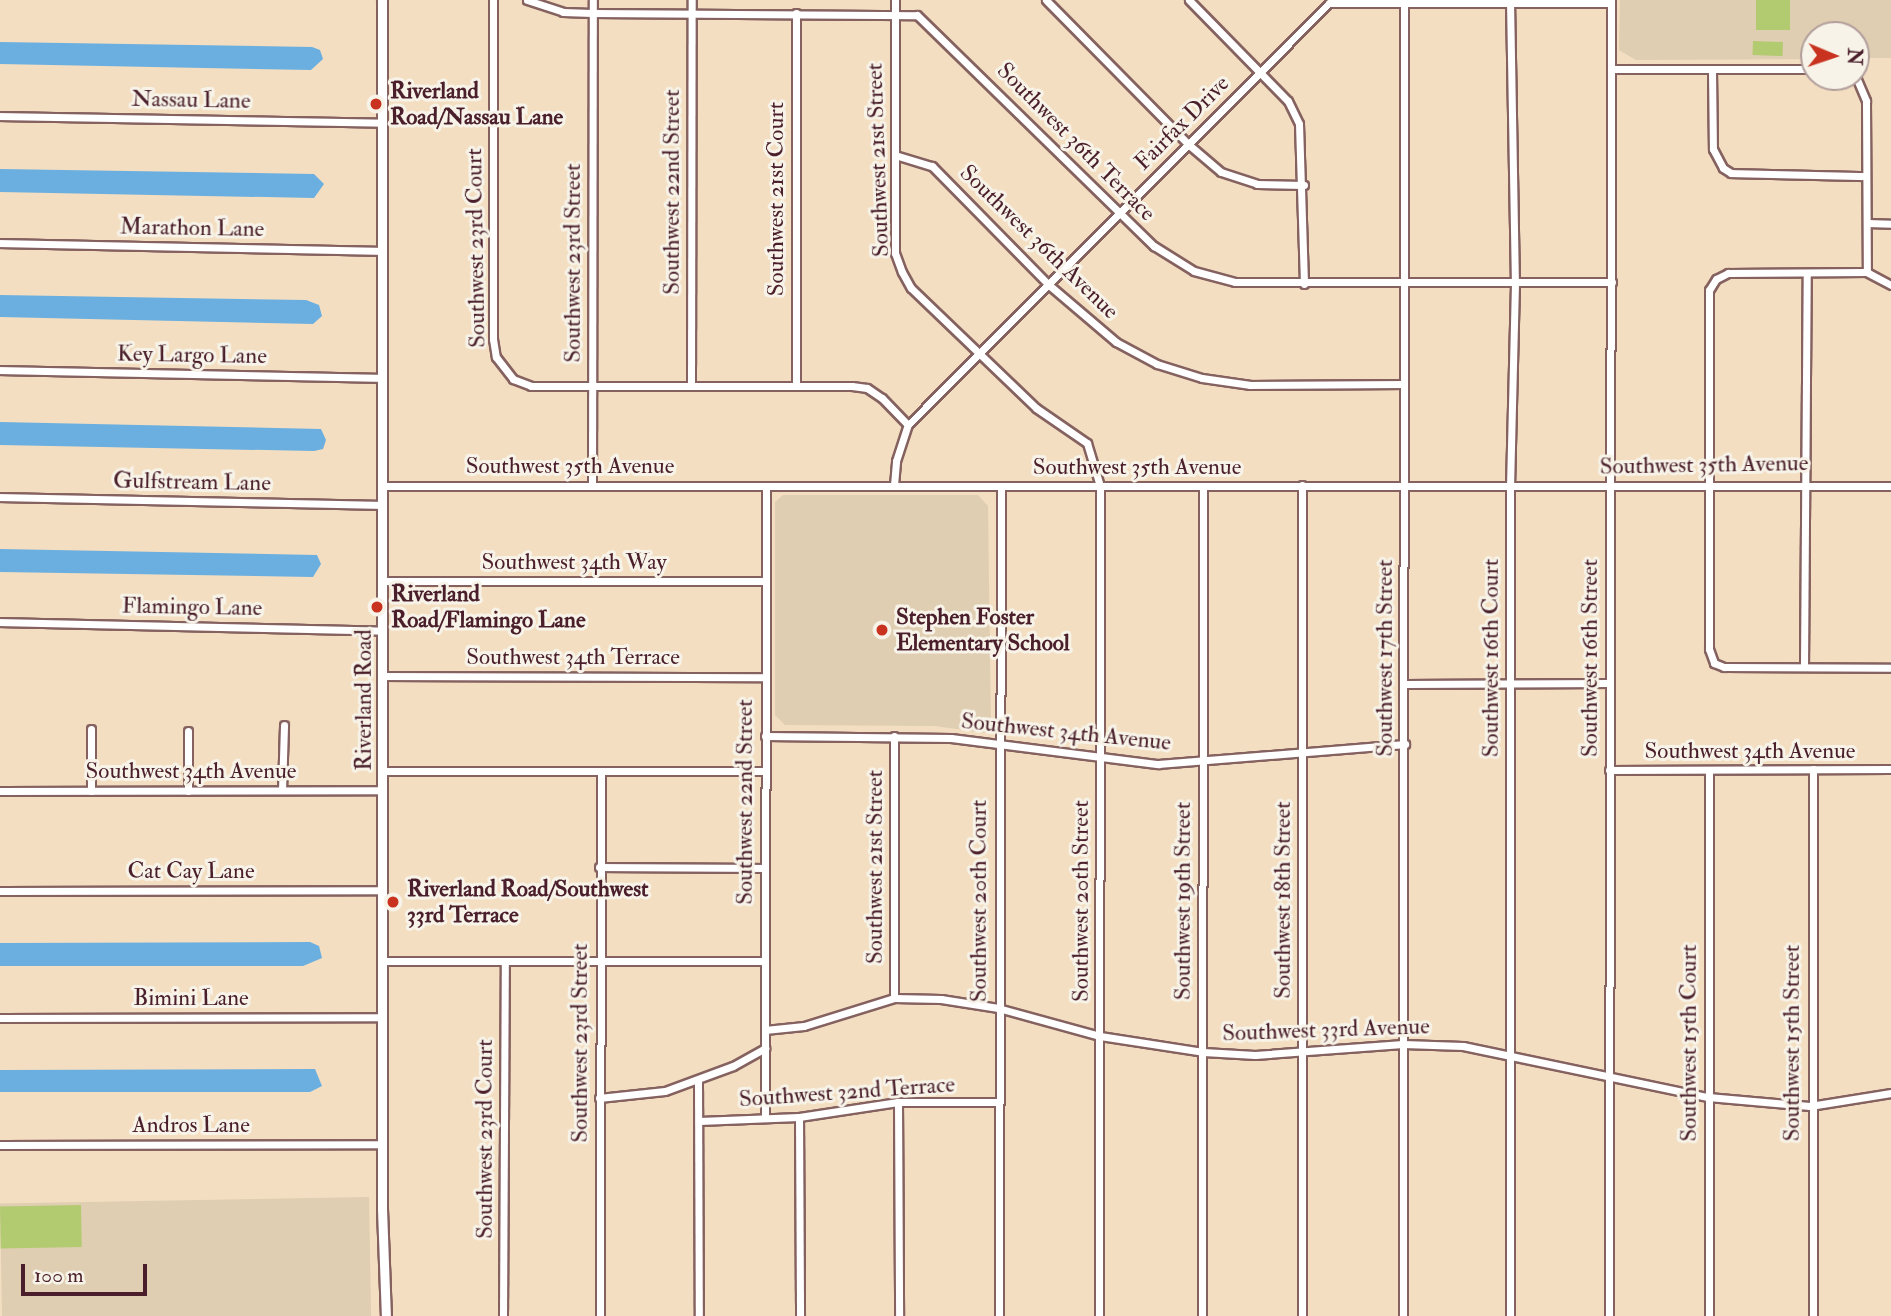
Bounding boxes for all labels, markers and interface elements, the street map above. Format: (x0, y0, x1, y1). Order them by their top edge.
north arrow (1800, 21, 1870, 91)
text: N (1842, 48, 1866, 66)
street label: Southwest 36th Terrace (991, 57, 1161, 227)
street label: Southwest 21st Street (861, 62, 895, 258)
street label: Fairfax Drive (1129, 70, 1235, 176)
place label: Riverland Road/Nassau Lane (390, 77, 563, 131)
street label: Nassau Lane (131, 85, 251, 115)
street label: Southwest 22nd Street (658, 89, 686, 295)
marker: Riverland Road/Nassau Lane (368, 96, 384, 112)
street label: Southwest 21st Court (762, 102, 790, 296)
street label: Southwest 23rd Court (460, 148, 492, 348)
street label: Southwest 36th Avenue (954, 159, 1124, 325)
street label: Southwest 23rd Street (559, 163, 587, 363)
street label: Marathon Lane (120, 213, 264, 243)
street label: Key Largo Lane (117, 340, 267, 370)
street label: Southwest 35th Avenue (1599, 449, 1809, 481)
street label: Southwest 35th Avenue (466, 452, 674, 480)
street label: Southwest 35th Avenue (1033, 453, 1241, 481)
street label: Gulfstream Lane (113, 467, 271, 497)
street label: Southwest 34th Way (482, 548, 666, 576)
street label: Southwest 17th Street (1371, 559, 1399, 757)
street label: Southwest 16th Court (1477, 559, 1505, 757)
street label: Southwest 16th Street (1576, 559, 1604, 757)
place label: Riverland Road/Flamingo Lane (391, 580, 585, 634)
street label: Flamingo Lane (122, 592, 262, 622)
marker: Riverland Road/Flamingo Lane (369, 599, 385, 615)
place label: Stephen Foster Elementary School (896, 603, 1070, 657)
marker: Stephen Foster Elementary School (874, 622, 890, 638)
street label: Riverland Road (350, 629, 378, 771)
street label: Southwest 34th Terrace (466, 643, 680, 671)
street label: Southwest 22nd Street (731, 699, 759, 905)
street label: Southwest 34th Avenue (960, 707, 1172, 757)
street label: Southwest 34th Avenue (1645, 737, 1855, 765)
street label: Southwest 34th Avenue (86, 757, 296, 785)
street label: Southwest 21st Street (861, 770, 889, 964)
street label: Southwest 20th Court (965, 800, 993, 1002)
street label: Southwest 20th Street (1067, 800, 1095, 1002)
street label: Southwest 18th Street (1269, 801, 1297, 999)
street label: Southwest 19th Street (1169, 802, 1197, 1000)
street label: Cat Cay Lane (127, 857, 255, 885)
place label: Riverland Road/Southwest 33rd Terrace (407, 875, 649, 929)
marker: Riverland Road/Southwest 33rd Terrace (385, 894, 401, 910)
street label: Southwest 23rd Street (566, 943, 594, 1143)
street label: Southwest 15th Court (1675, 944, 1703, 1142)
street label: Southwest 15th Street (1778, 945, 1806, 1141)
street label: Bimini Lane (133, 984, 249, 1012)
street label: Southwest 33rd Avenue (1222, 1013, 1430, 1047)
street label: Southwest 23rd Court (471, 1039, 499, 1239)
street label: Southwest 32nd Terrace (738, 1071, 956, 1113)
street label: Andros Lane (132, 1111, 250, 1139)
scale bar (24, 1250, 150, 1294)
text: 100 m (34, 1262, 84, 1289)

